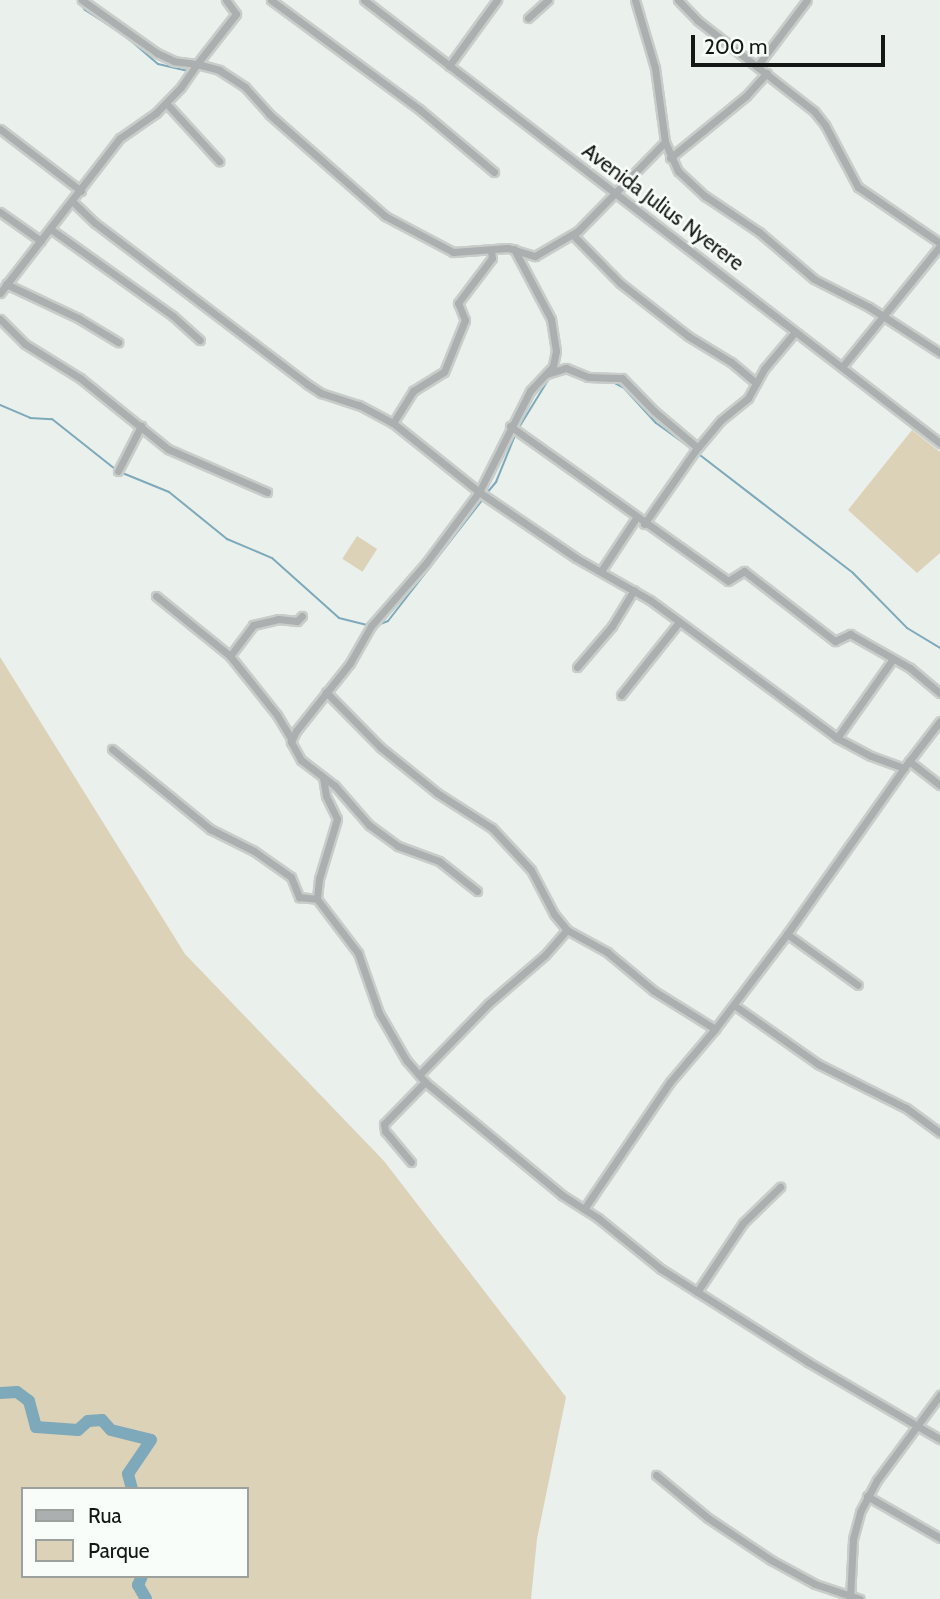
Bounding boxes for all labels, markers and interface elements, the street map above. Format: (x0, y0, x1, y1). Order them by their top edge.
scale bar (695, 21, 889, 65)
text: 200 m (704, 34, 767, 59)
street label: Avenida Julius Nyerere (577, 138, 749, 276)
legend (21, 1487, 248, 1578)
text: Rua (88, 1503, 122, 1528)
text: Parque (88, 1538, 150, 1563)

